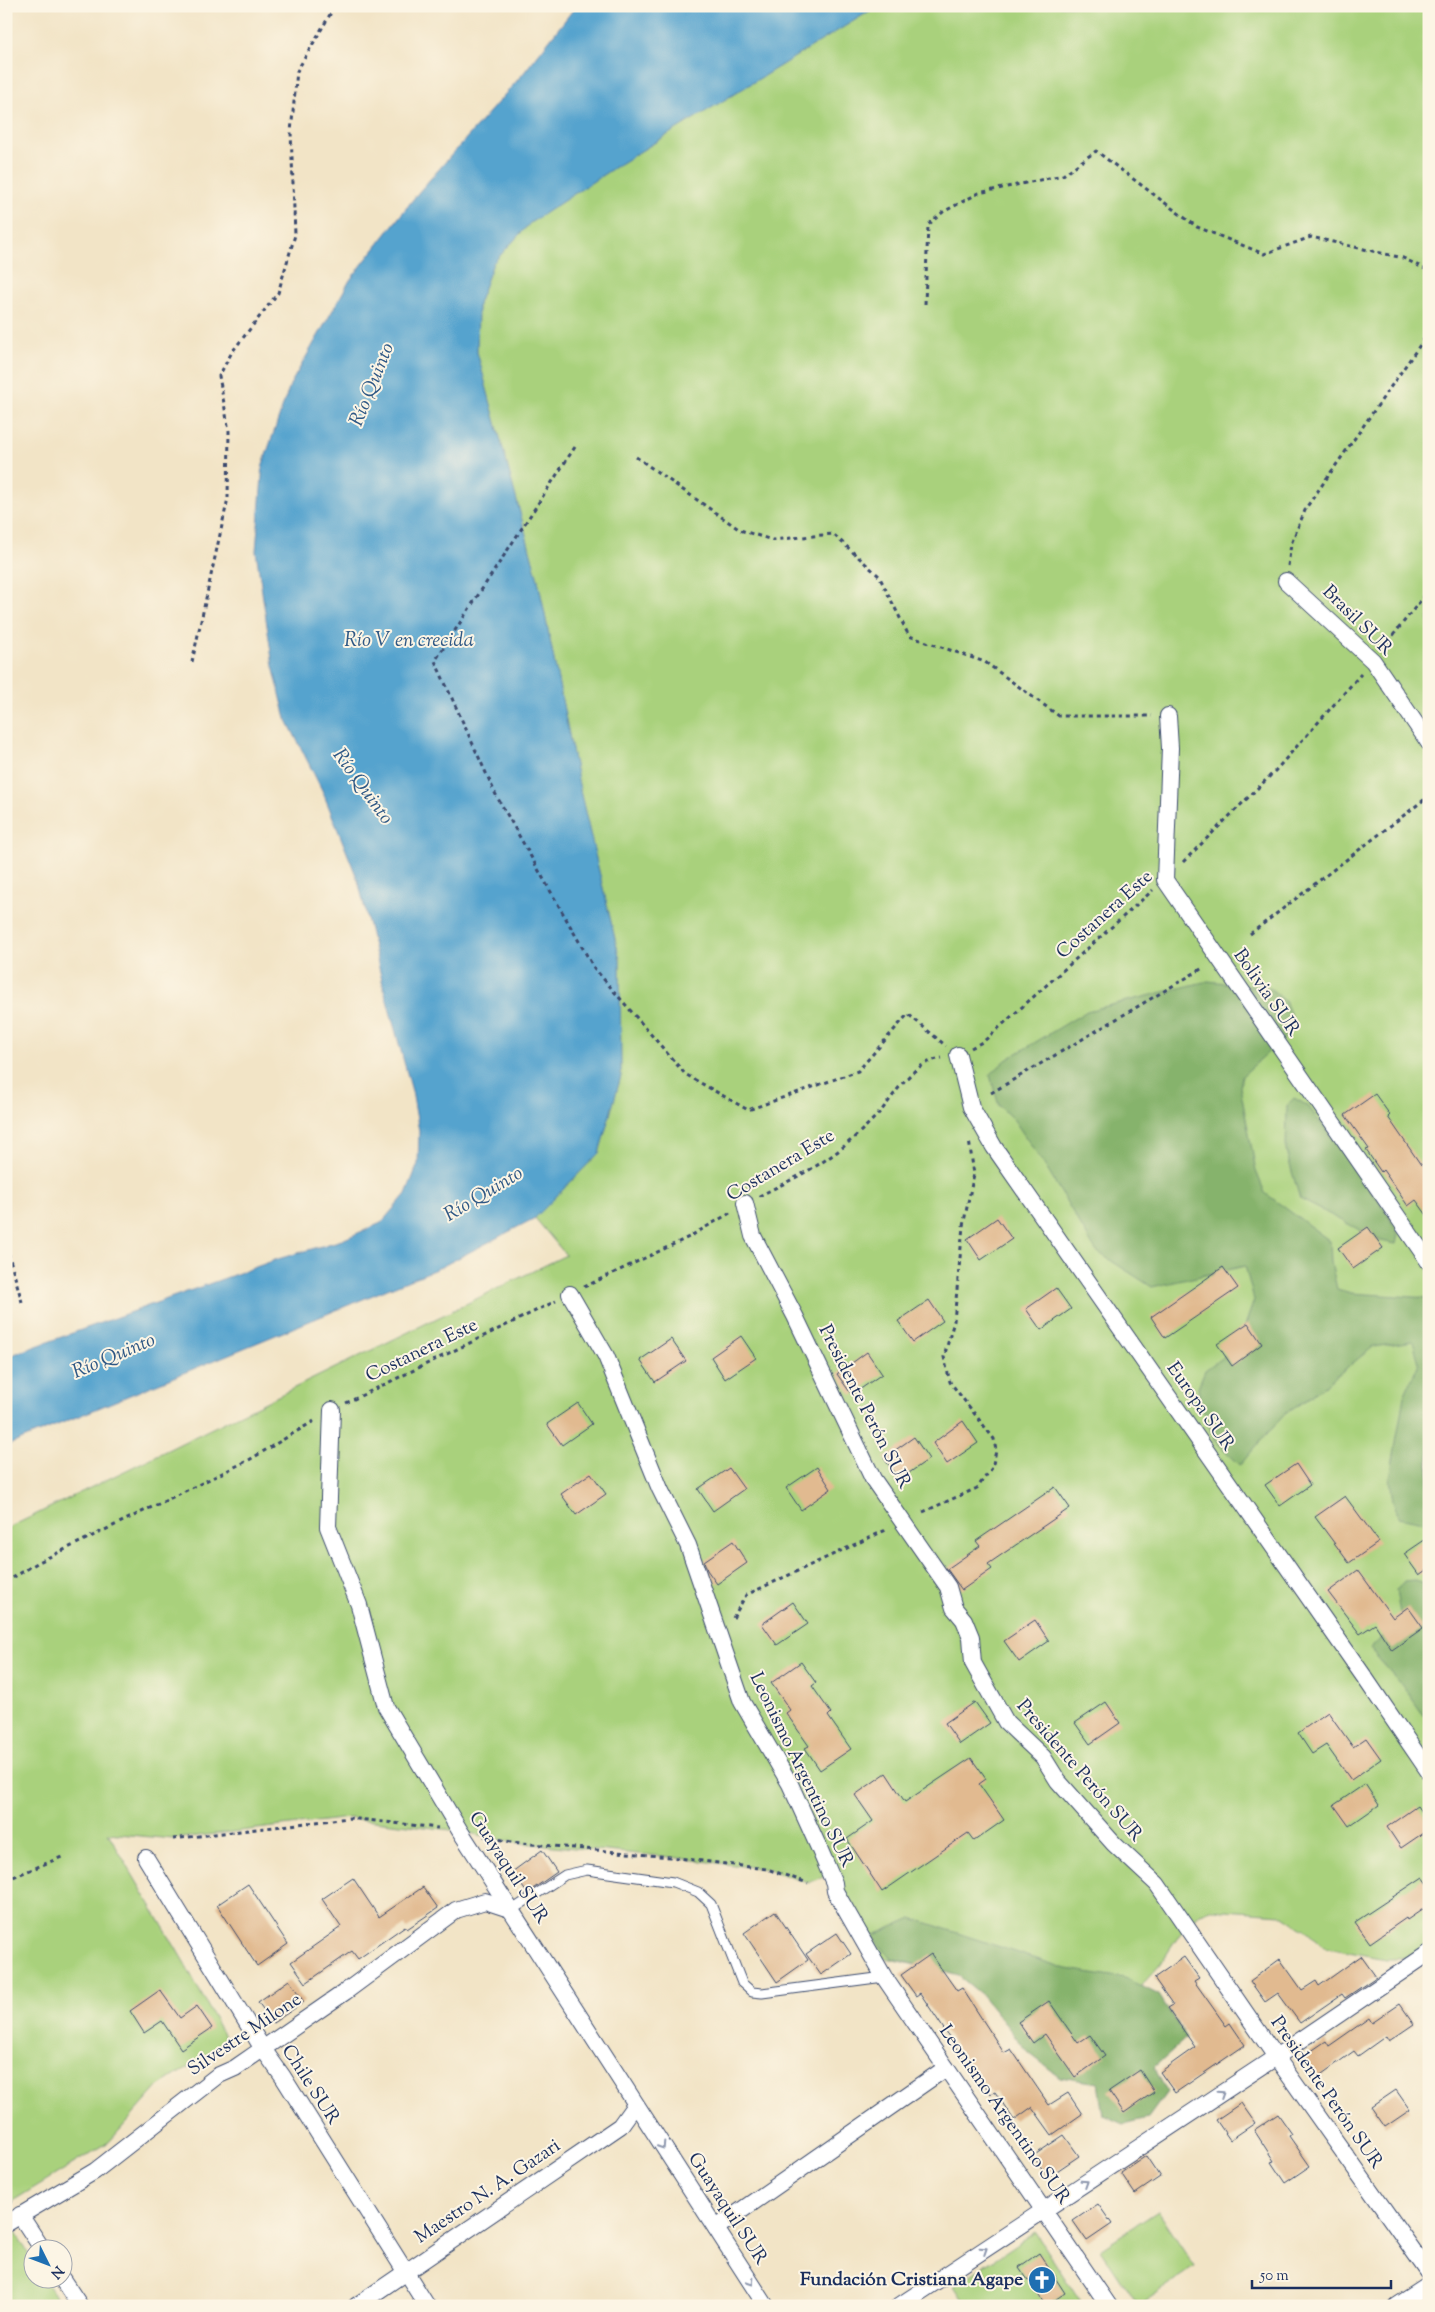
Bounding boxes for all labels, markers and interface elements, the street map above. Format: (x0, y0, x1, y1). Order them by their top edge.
water label: Río Quinto (343, 339, 403, 431)
street label: Brasil SUR (1315, 579, 1399, 663)
water label: Río V en crecida (344, 627, 474, 656)
water label: Río Quinto (324, 743, 400, 831)
street label: Costanera Este (1051, 864, 1159, 966)
street label: Bolivia SUR (1226, 944, 1306, 1043)
street label: Costanera Este (722, 1123, 840, 1209)
water label: Río Quinto (439, 1160, 529, 1230)
street label: Costanera Este (361, 1312, 483, 1390)
street label: Presidente Perón SUR (811, 1320, 917, 1494)
water label: Río Quinto (68, 1326, 160, 1387)
street label: Europa SUR (1159, 1357, 1241, 1457)
street label: Leonismo Argentino SUR (742, 1668, 860, 1872)
street label: Presidente Perón SUR (1009, 1694, 1149, 1848)
street label: Guayaquil SUR (461, 1806, 555, 1930)
street label: Silvestre Milone (183, 1987, 308, 2083)
street label: Presidente Perón SUR (1263, 2011, 1389, 2175)
street label: Leonismo Argentino SUR (932, 2020, 1077, 2211)
street label: Chile SUR (274, 2040, 346, 2131)
one-way arrow (1216, 2090, 1225, 2100)
street label: Maestro N. A. Gazari (410, 2133, 566, 2251)
one-way arrow (656, 2140, 665, 2150)
street label: Guayaquil SUR (680, 2147, 774, 2271)
one-way arrow (1080, 2180, 1089, 2189)
north arrow (22, 2240, 72, 2290)
one-way arrow (978, 2247, 988, 2256)
scale bar (1252, 2257, 1391, 2289)
text: N (45, 2261, 67, 2282)
church icon: Fundación Cristiana Agape (1027, 2265, 1057, 2295)
text: 50 m (1259, 2266, 1289, 2287)
place label: Fundación Cristiana Agape (800, 2267, 1023, 2294)
one-way arrow (744, 2277, 754, 2286)

